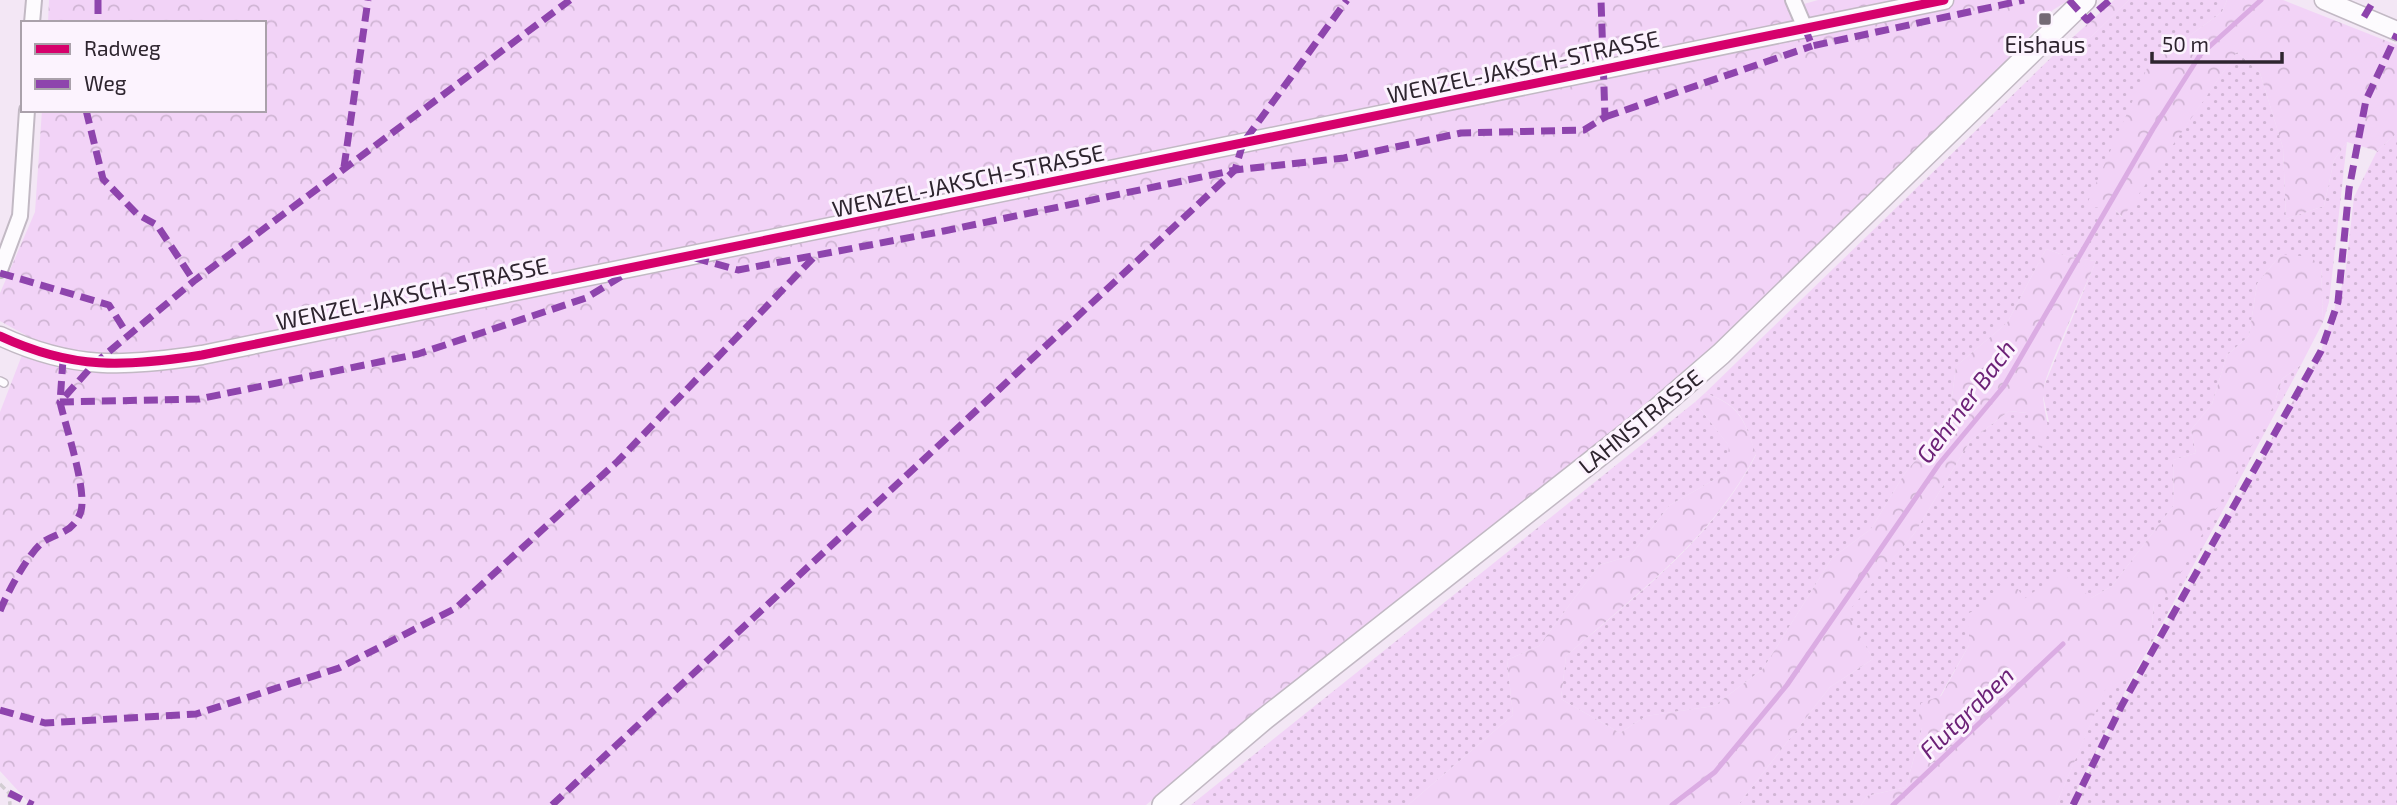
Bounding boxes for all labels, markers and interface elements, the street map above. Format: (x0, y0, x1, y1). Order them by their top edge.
marker: Eishaus (2037, 11, 2053, 27)
legend (21, 21, 266, 112)
scale bar (2152, 21, 2282, 65)
street label: WENZEL-JAKSCH-STRASSE (1384, 23, 1662, 109)
place label: Eishaus (2004, 30, 2086, 58)
text: 50 m (2162, 31, 2209, 56)
text: Radweg (84, 35, 161, 60)
text: Weg (84, 70, 127, 95)
street label: WENZEL-JAKSCH-STRASSE (829, 137, 1107, 223)
street label: WENZEL-JAKSCH-STRASSE (273, 250, 551, 336)
water label: Gehrner Bach (1909, 334, 2021, 468)
street label: LAHNSTRASSE (1572, 363, 1708, 479)
water label: Flutgraben (1913, 660, 2019, 764)

